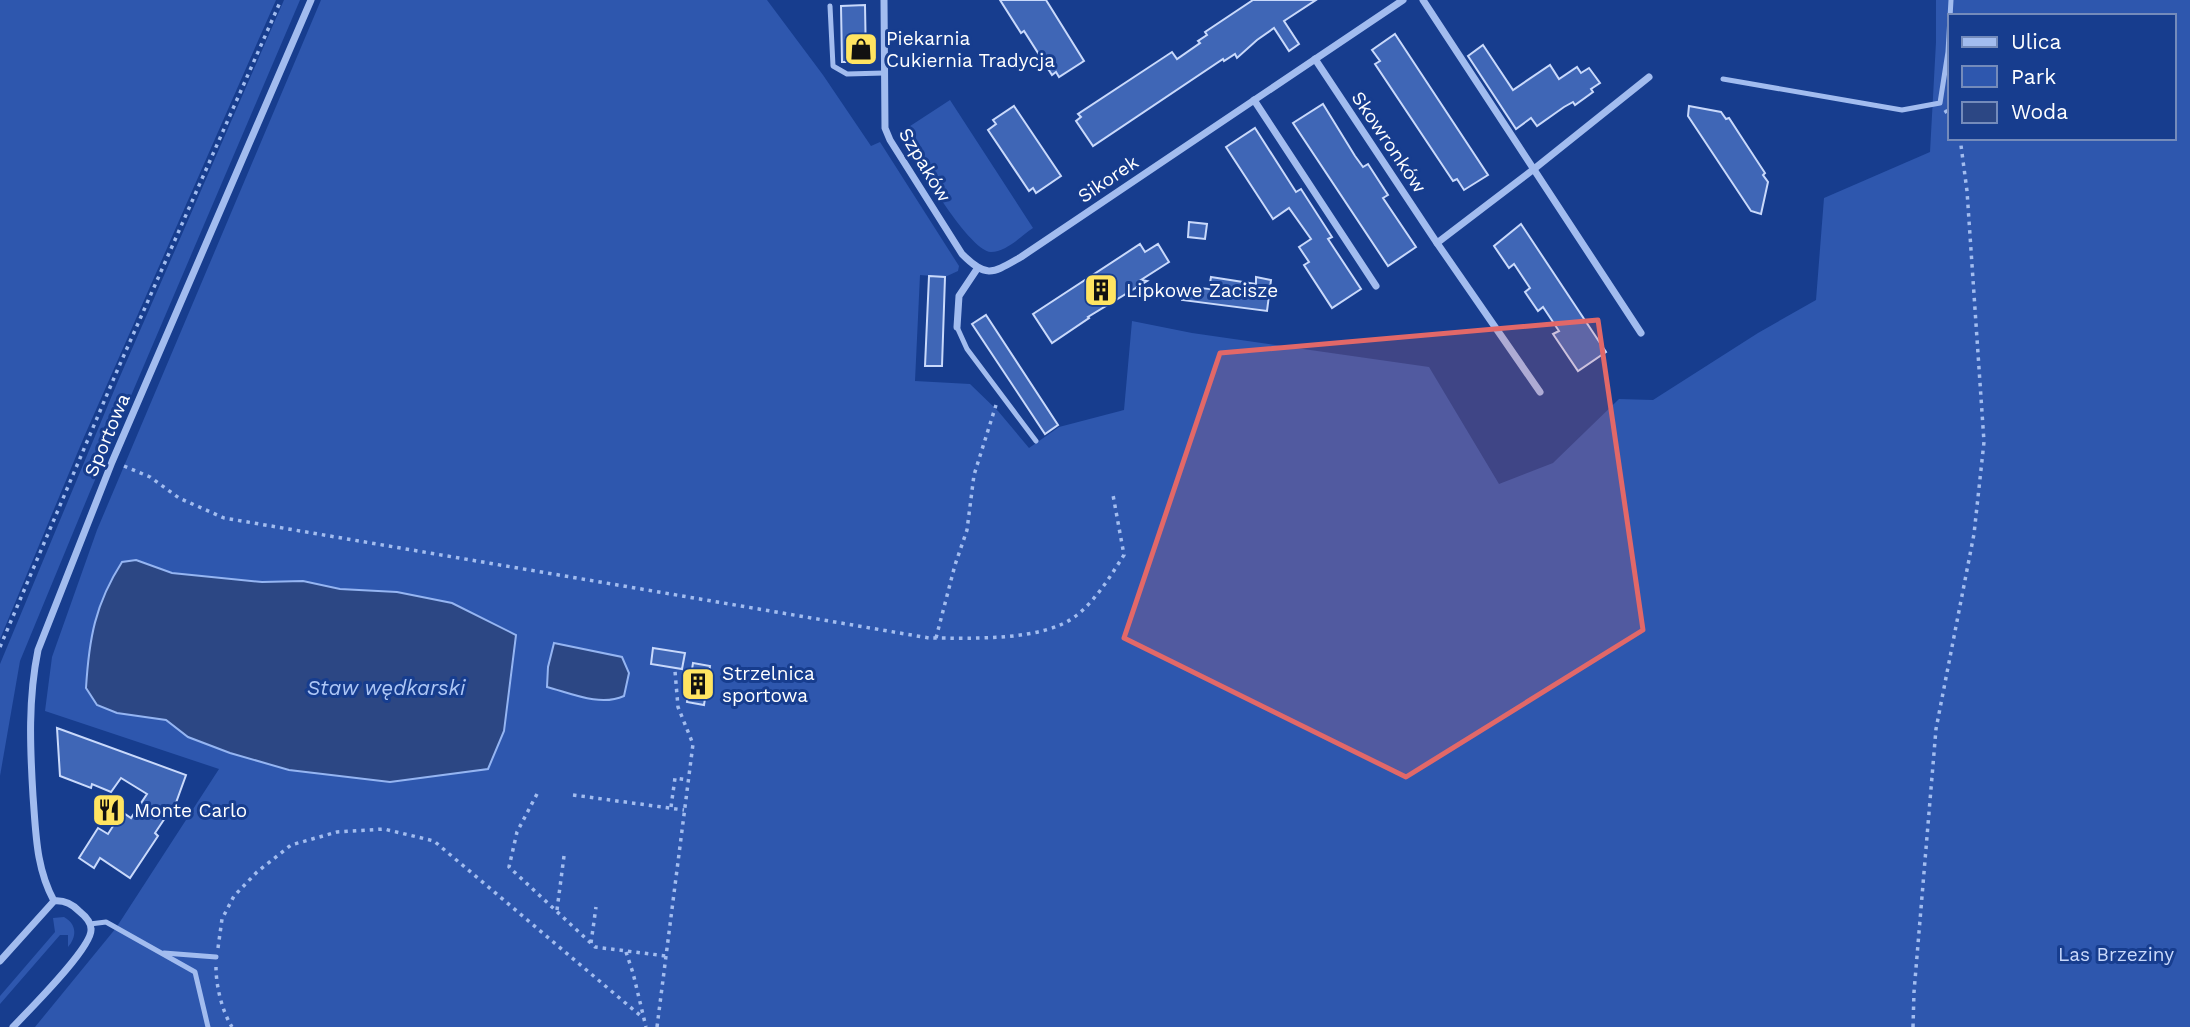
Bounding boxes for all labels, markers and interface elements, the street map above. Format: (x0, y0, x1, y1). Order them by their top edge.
legend (1948, 14, 2176, 140)
place label: Piekarnia Cukiernia Tradycja (886, 27, 1055, 72)
text: Ulica (2011, 29, 2062, 54)
shop icon: Piekarnia Cukiernia Tradycja (842, 30, 880, 68)
text: Park (2011, 64, 2056, 89)
street label: Skowronków (1347, 87, 1431, 197)
text: Woda (2011, 99, 2068, 124)
street label: Szpaków (894, 124, 956, 206)
street label: Sikorek (1073, 150, 1143, 208)
building icon: Lipkowe Zacisze (1082, 271, 1120, 309)
place label: Lipkowe Zacisze (1126, 279, 1278, 302)
street label: Sportowa (79, 390, 135, 480)
place label: Strzelnica sportowa (722, 662, 815, 707)
building icon: Strzelnica sportowa (679, 665, 717, 703)
water label: Staw wędkarski (307, 675, 466, 700)
restaurant icon: Monte Carlo (90, 791, 128, 829)
place label: Monte Carlo (134, 799, 247, 822)
park label: Las Brzeziny (2058, 943, 2174, 966)

